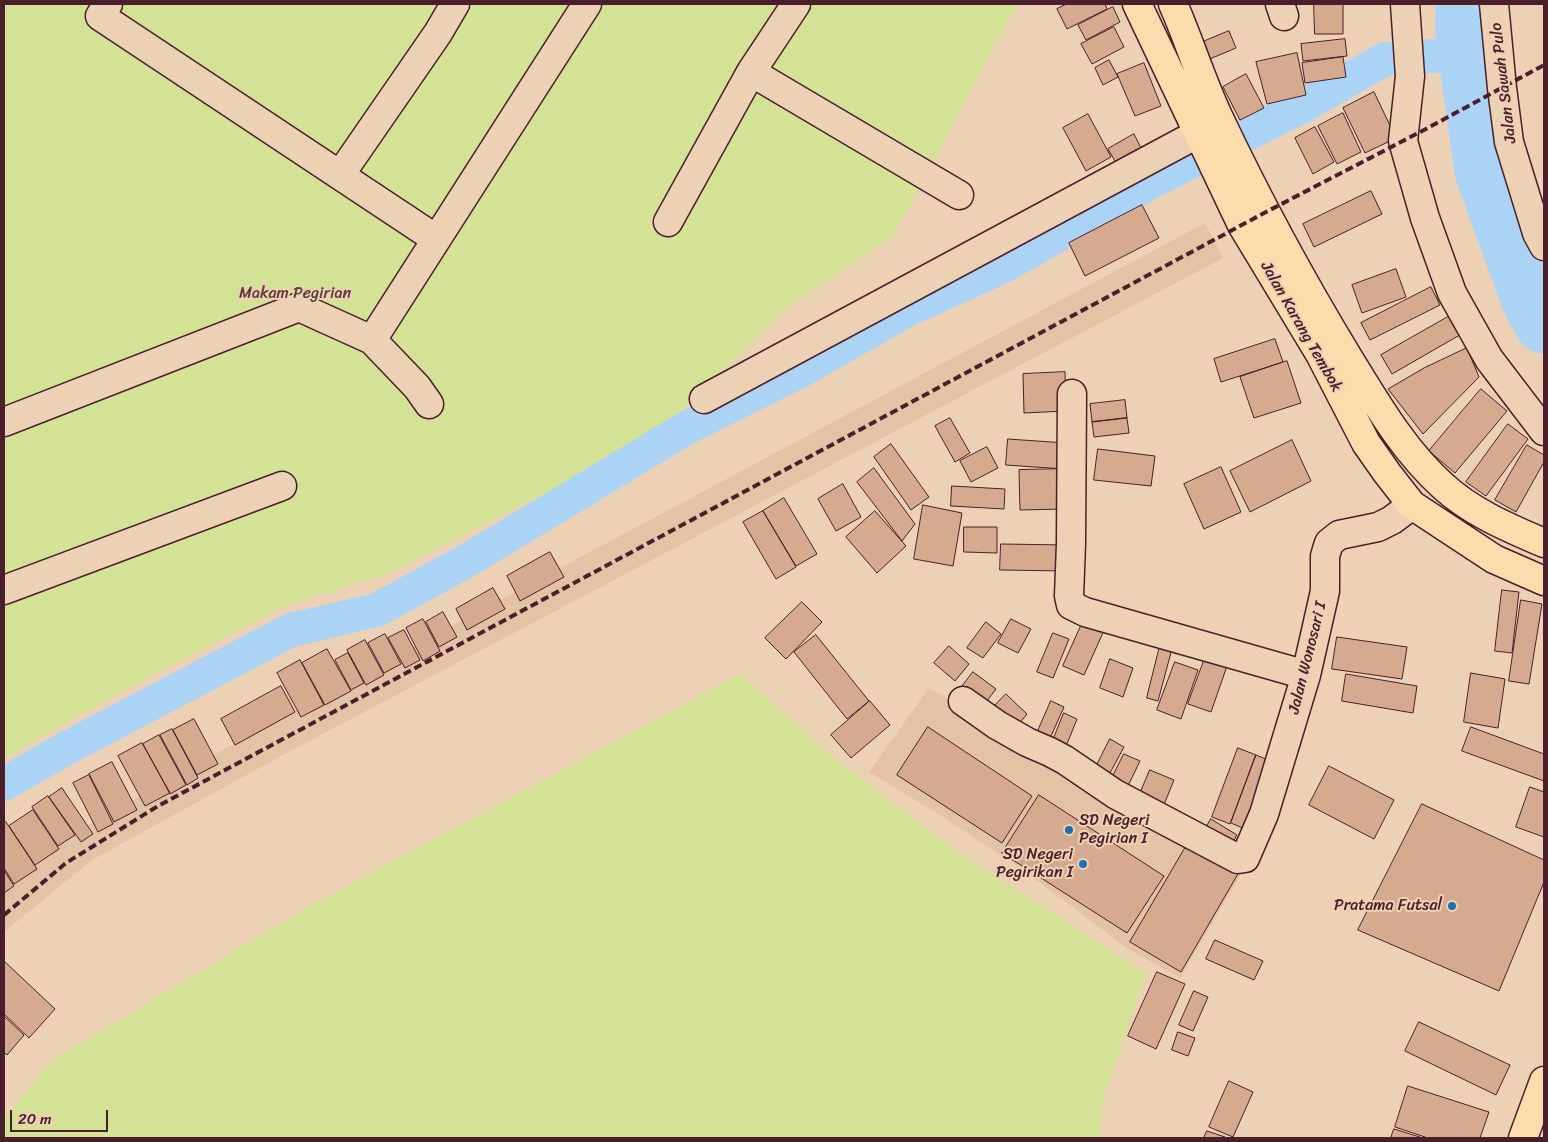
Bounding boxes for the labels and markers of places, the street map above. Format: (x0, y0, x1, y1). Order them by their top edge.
place label: SD Negeri Pegirian I (1079, 811, 1149, 849)
marker: SD Negeri Pegirian I (1063, 824, 1075, 836)
place label: SD Negeri Pegirikan I (996, 845, 1073, 883)
marker: SD Negeri Pegirikan I (1077, 858, 1089, 870)
place label: Pratama Futsal (1334, 896, 1442, 916)
marker: Pratama Futsal (1446, 900, 1458, 912)

